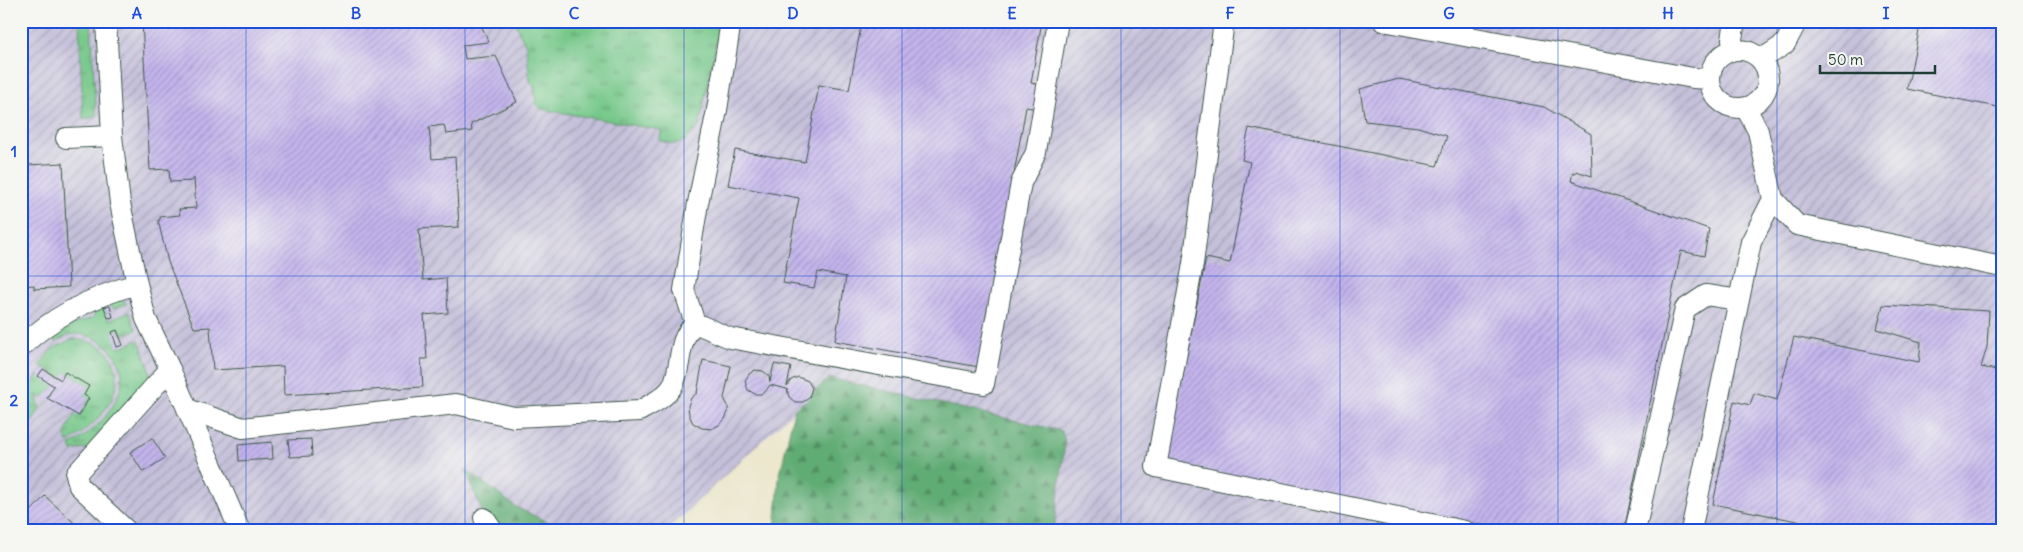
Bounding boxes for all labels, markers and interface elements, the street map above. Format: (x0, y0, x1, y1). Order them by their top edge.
text: A (132, 3, 142, 23)
text: B (351, 3, 362, 23)
text: C (569, 3, 580, 23)
text: D (787, 3, 799, 23)
text: E (1007, 3, 1017, 23)
text: F (1225, 3, 1235, 23)
text: G (1443, 3, 1455, 23)
text: H (1662, 3, 1674, 23)
text: I (1883, 3, 1890, 23)
scale bar (1820, 42, 1936, 74)
text: 50 m (1828, 50, 1863, 69)
text: 1 (11, 141, 17, 161)
text: 2 (10, 390, 19, 410)

